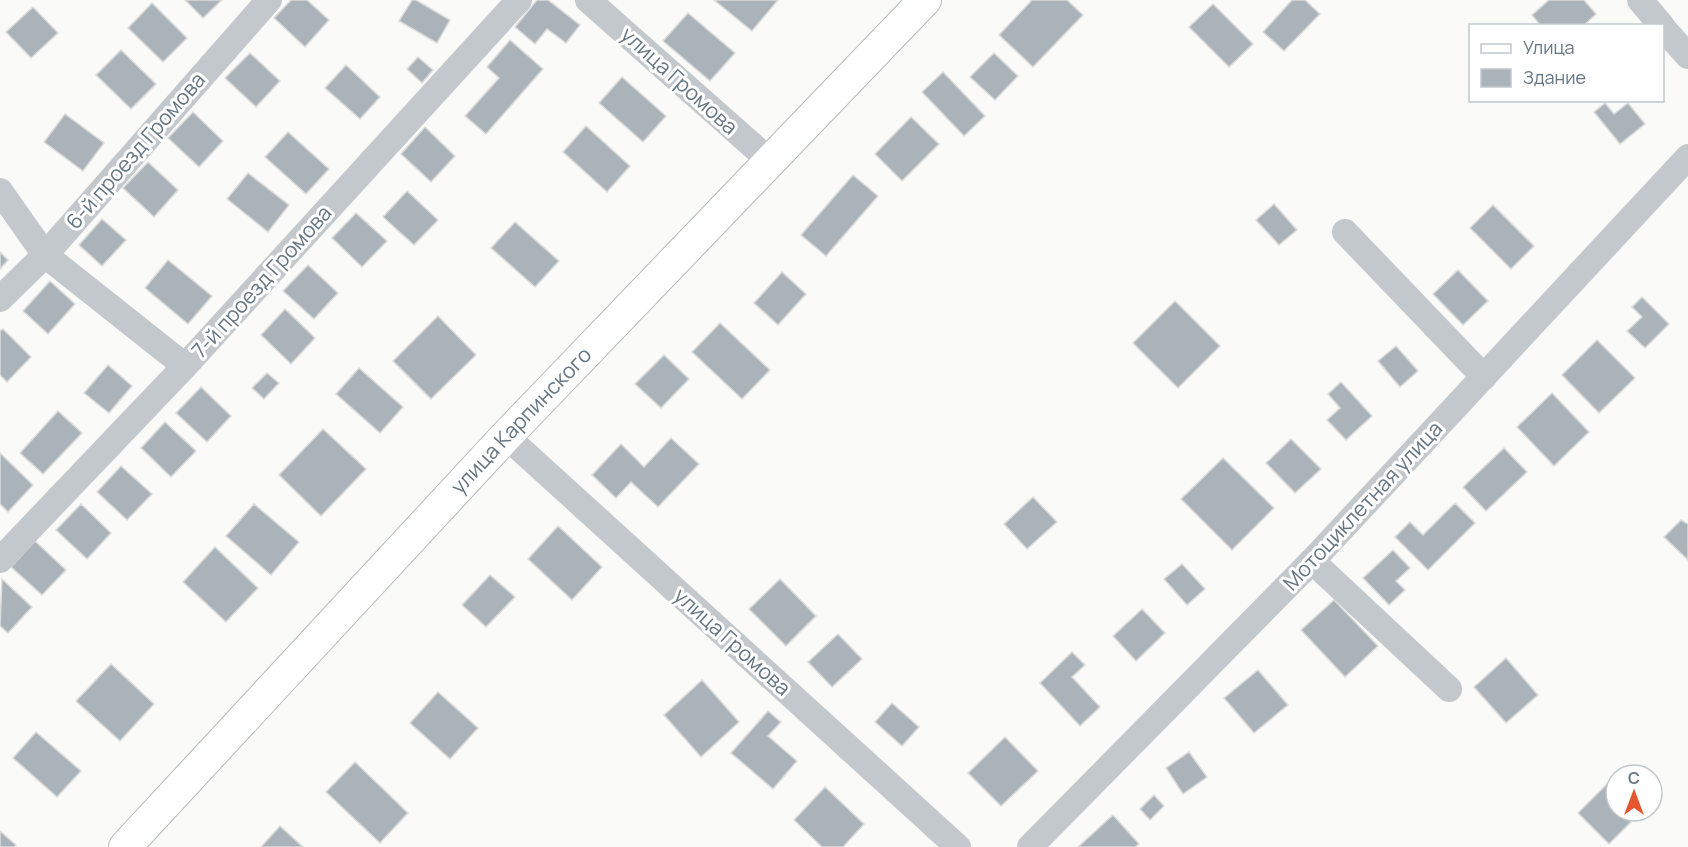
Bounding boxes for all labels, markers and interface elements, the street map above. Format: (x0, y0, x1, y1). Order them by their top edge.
street label: улица Громова (615, 20, 744, 140)
legend (1469, 24, 1664, 102)
text: Улица (1523, 35, 1575, 59)
text: Здание (1523, 65, 1586, 89)
street label: 6-й проезд Громова (59, 66, 211, 235)
street label: 7-й проезд Громова (185, 199, 337, 364)
street label: улица Карпинского (444, 341, 597, 500)
street label: Мотоциклетная улица (1276, 415, 1448, 596)
street label: улица Громова (668, 581, 797, 701)
north arrow (1604, 763, 1664, 823)
text: С (1628, 767, 1640, 789)

